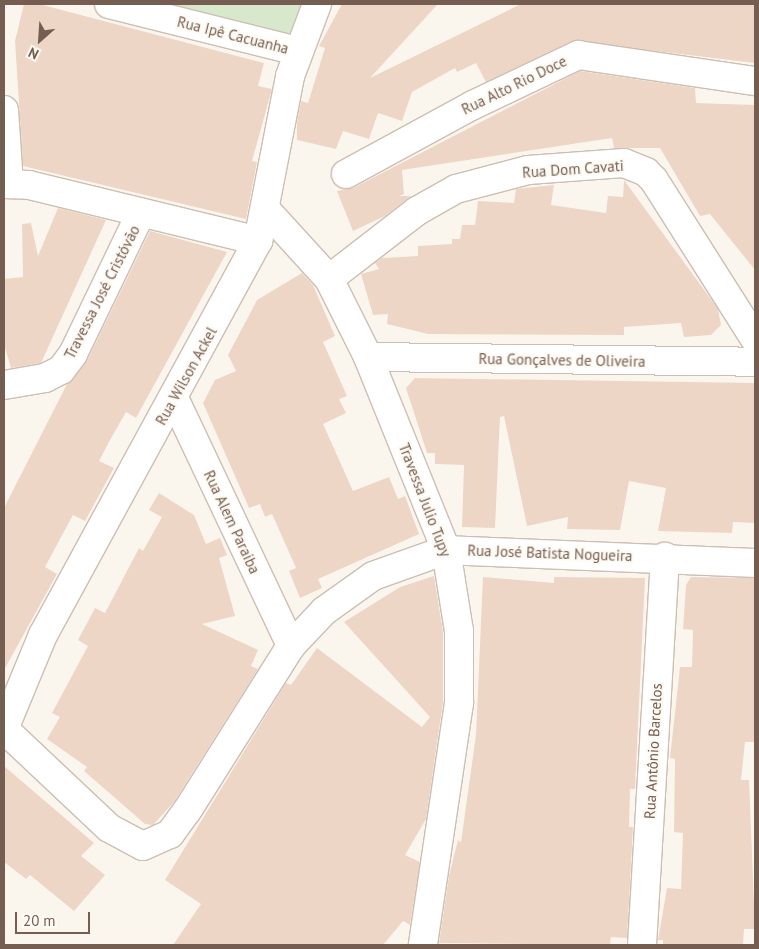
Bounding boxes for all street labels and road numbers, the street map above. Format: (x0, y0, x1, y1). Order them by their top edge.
street label: Rua Ipê Cacuanha (175, 12, 291, 58)
street label: Rua Alto Rio Doce (458, 52, 570, 118)
street label: Rua Dom Cavati (522, 156, 624, 182)
street label: Travessa José Cristóvão (60, 222, 144, 362)
street label: Rua Wilson Ackel (151, 324, 221, 428)
street label: Rua Gonçalves de Oliveira (478, 350, 646, 370)
street label: Travessa Julio Tupy (395, 440, 455, 560)
street label: Rua Alem Paraiba (200, 467, 264, 577)
street label: Rua José Batista Nogueira (467, 541, 633, 565)
street label: Rua Antônio Barcelos (640, 682, 666, 820)

